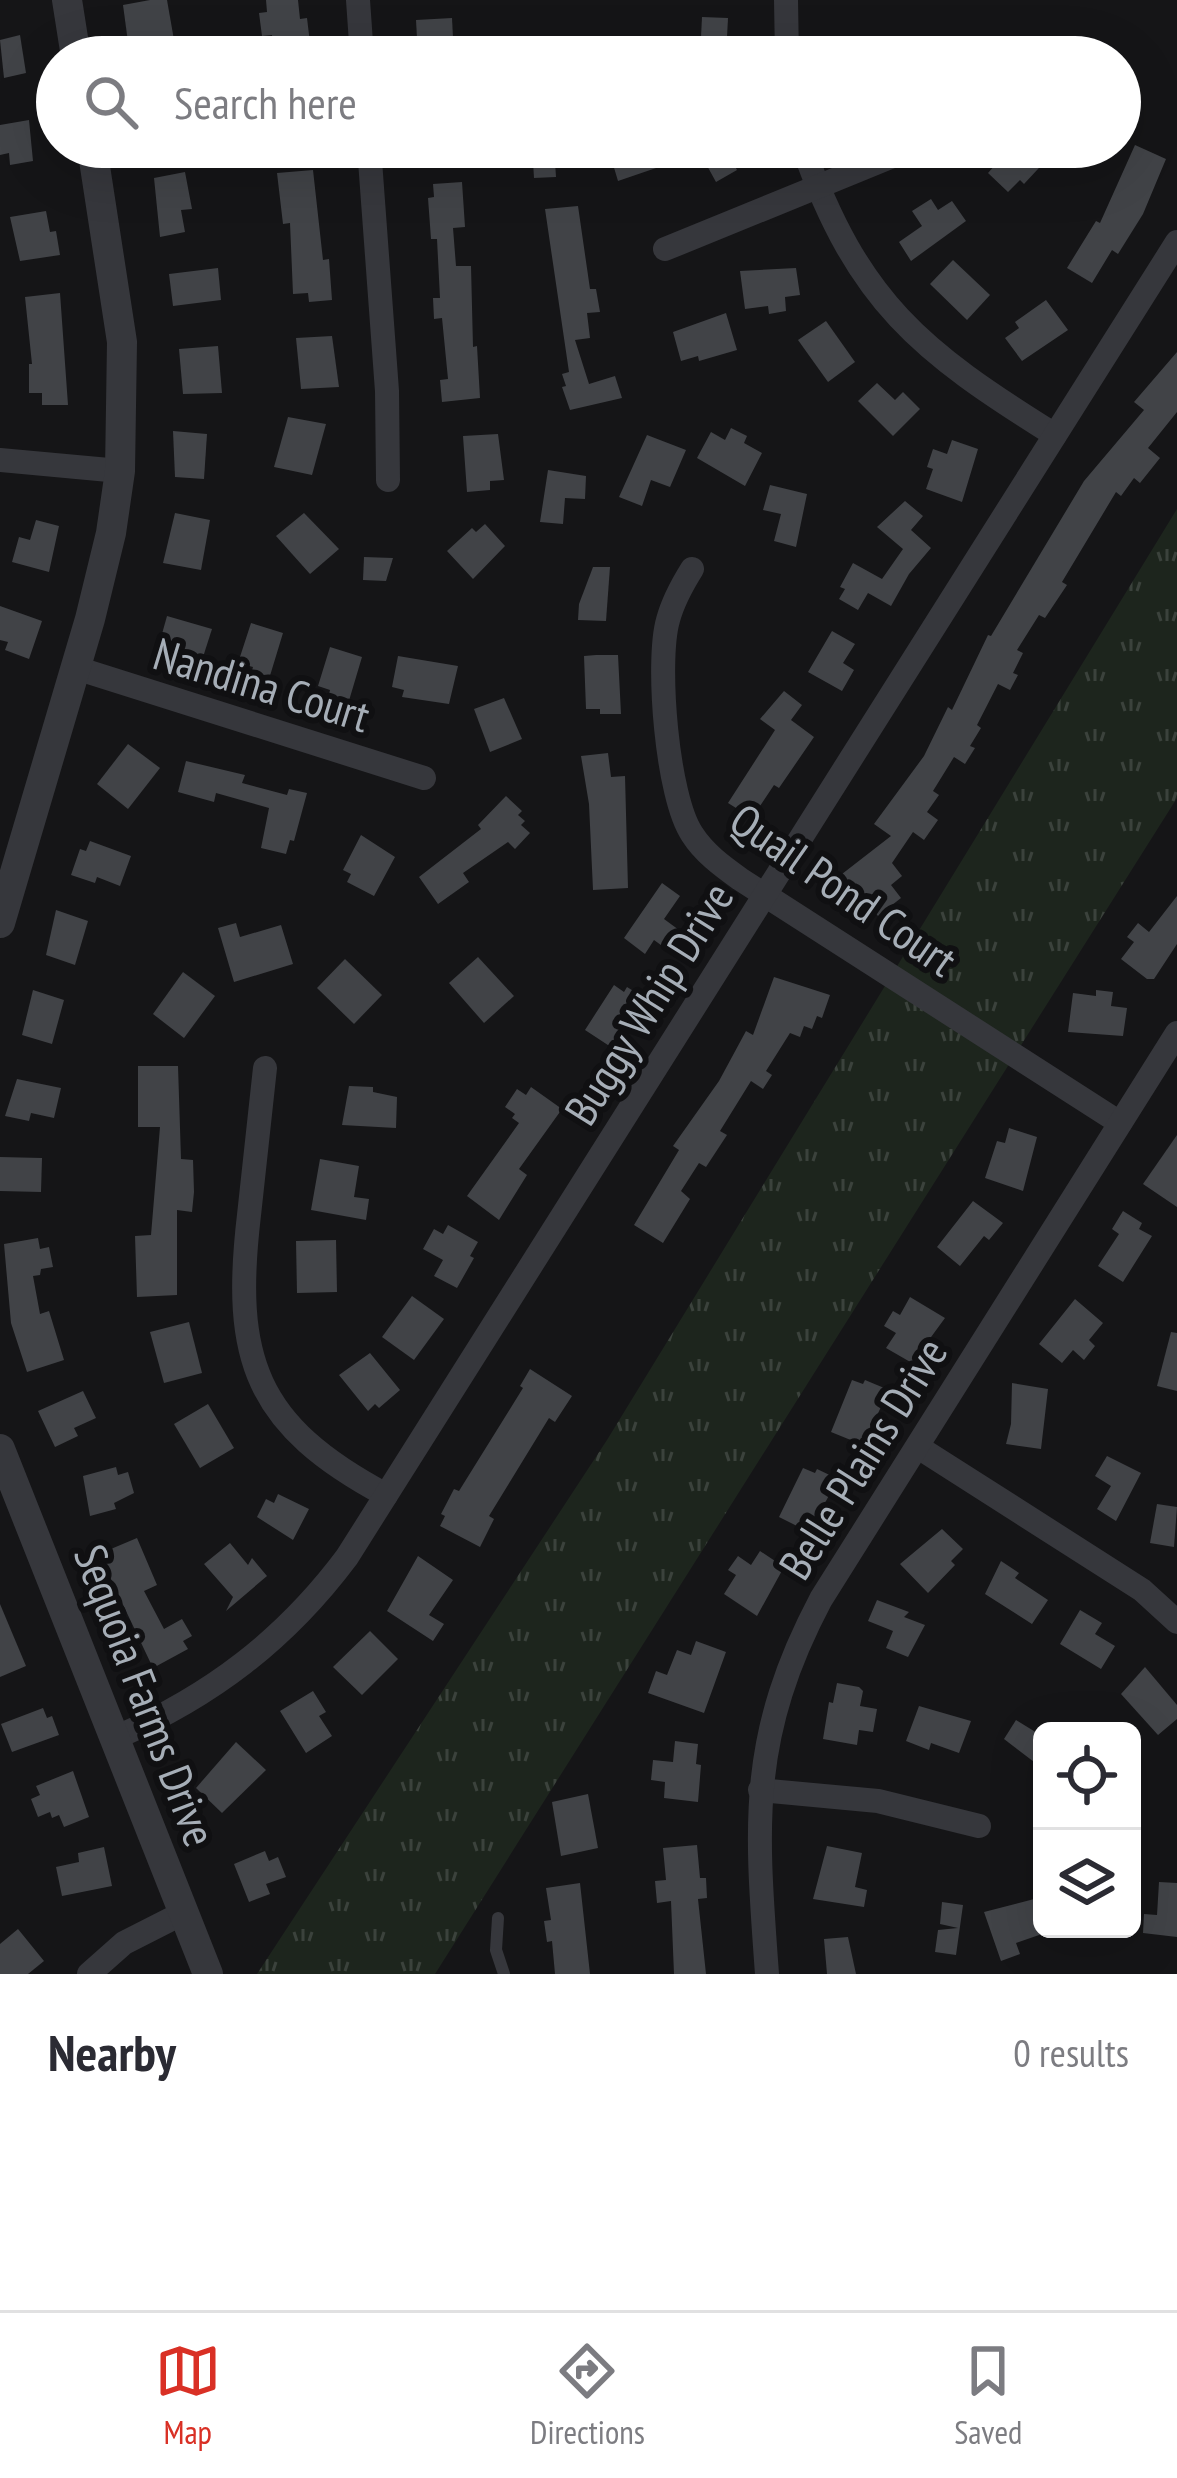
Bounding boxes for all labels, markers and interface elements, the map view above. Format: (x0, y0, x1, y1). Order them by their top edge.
search box (36, 36, 1141, 168)
icon: search (78, 69, 144, 135)
text: Search here (174, 73, 357, 131)
street label: Nandina Court (147, 624, 378, 744)
street label: Quail Pond Court (720, 790, 969, 989)
street label: Buggy Whip Drive (551, 871, 745, 1135)
street label: Belle Plains Drive (765, 1327, 959, 1589)
street label: Sequoia Farms Drive (62, 1536, 230, 1854)
map controls (1033, 1722, 1141, 1938)
button: locate (1033, 1722, 1141, 1830)
button: layers (1033, 1830, 1141, 1938)
text: Nearby (48, 2019, 176, 2085)
text: 0 results (1013, 2027, 1129, 2078)
tab: Map (155, 2338, 221, 2453)
tab: Directions (530, 2338, 645, 2453)
tab: Saved (954, 2338, 1022, 2453)

